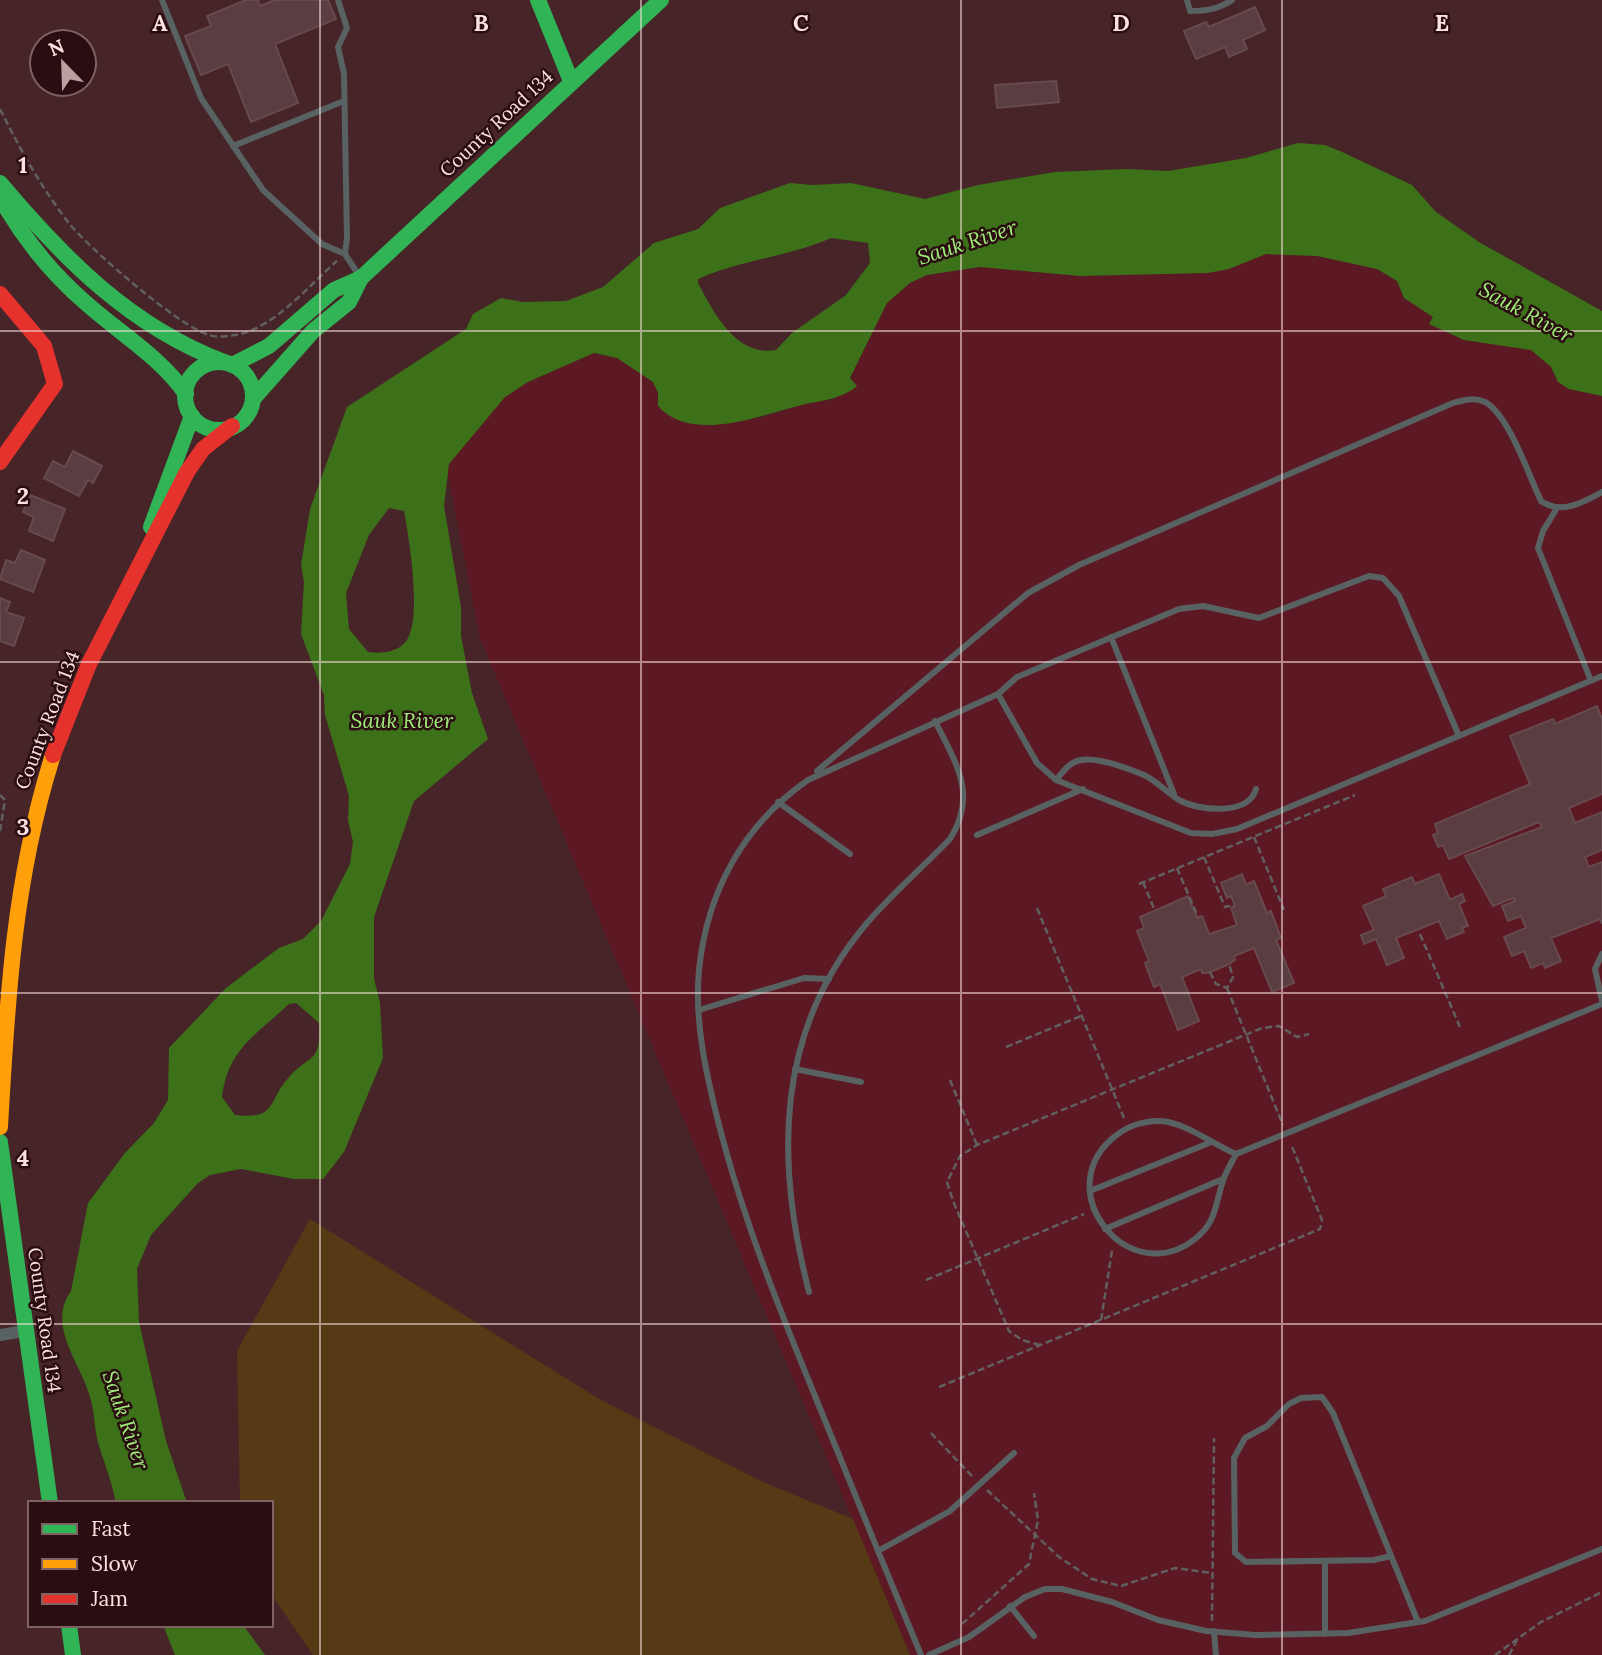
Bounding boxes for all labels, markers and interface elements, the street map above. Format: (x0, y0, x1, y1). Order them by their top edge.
text: A (152, 8, 168, 37)
text: B (473, 8, 489, 37)
text: C (793, 8, 809, 37)
text: D (1112, 8, 1130, 37)
text: E (1435, 8, 1449, 37)
north arrow (28, 28, 98, 98)
text: N (45, 33, 68, 61)
street label: County Road 134 (434, 64, 558, 182)
text: 1 (18, 150, 28, 179)
water label: Sauk River (914, 213, 1020, 271)
water label: Sauk River (1474, 275, 1578, 349)
text: 2 (17, 481, 29, 510)
street label: County Road 134 (10, 647, 84, 793)
water label: Sauk River (351, 707, 454, 734)
text: 3 (17, 812, 29, 841)
text: 4 (17, 1143, 29, 1172)
street label: County Road 134 (23, 1246, 67, 1394)
water label: Sauk River (96, 1367, 156, 1473)
legend (28, 1501, 273, 1627)
text: Fast (91, 1515, 131, 1542)
text: Slow (91, 1550, 138, 1577)
text: Jam (90, 1585, 128, 1612)

